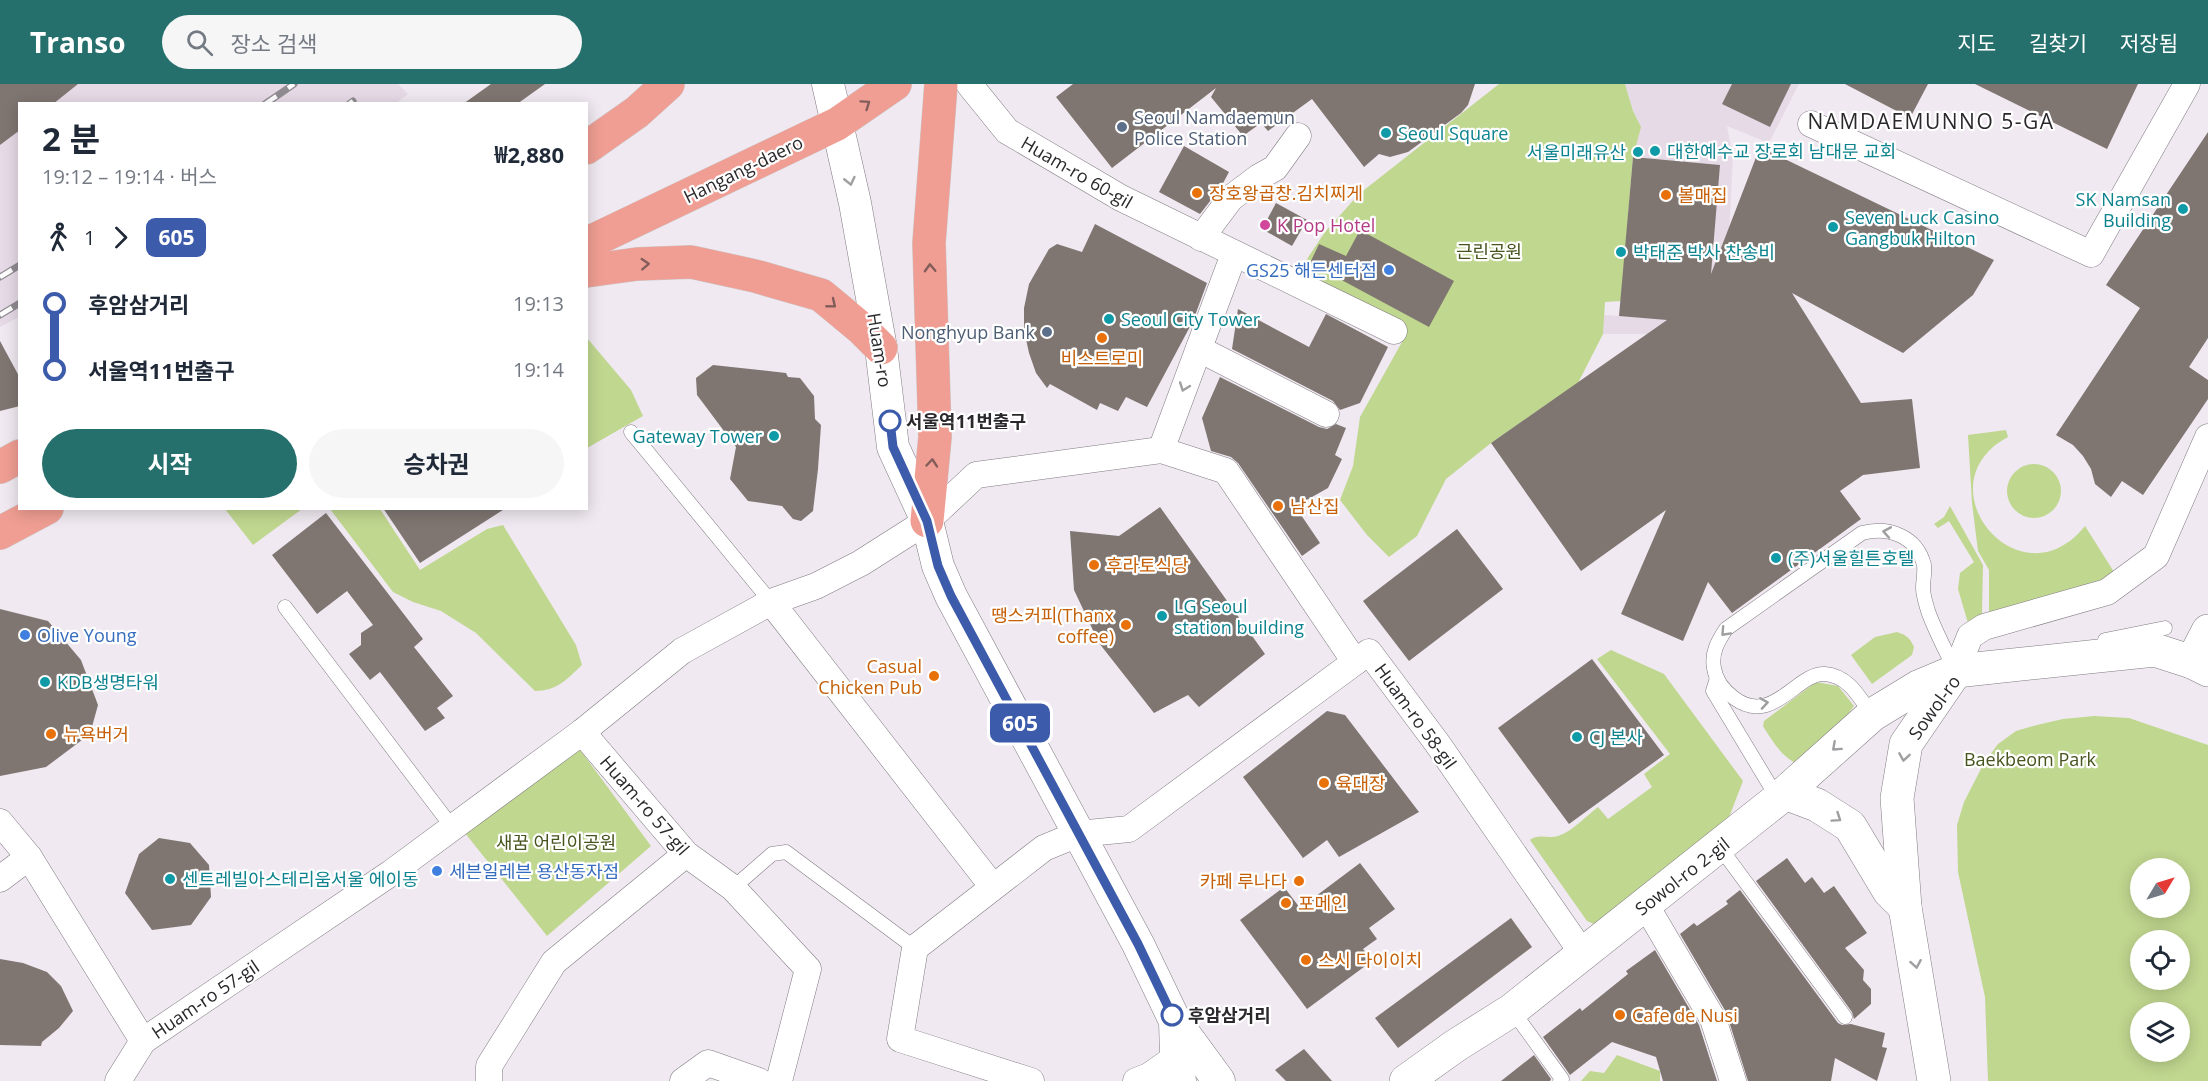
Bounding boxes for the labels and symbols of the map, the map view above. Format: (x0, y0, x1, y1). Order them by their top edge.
one-way arrow (859, 100, 870, 111)
place label: Seoul Namdaemun Police Station (1134, 105, 1295, 150)
district label: NAMDAEMUNNO 5-GA (1807, 107, 2055, 135)
marker: Seoul Namdaemun Police Station (1115, 120, 1129, 134)
place label: Seoul Square (1398, 121, 1508, 145)
marker: Seoul Square (1379, 126, 1393, 140)
street label: Hangang-daero (679, 130, 807, 208)
street label: Huam-ro 60-gil (1017, 130, 1137, 214)
place label: 대한예수교 장로회 남대문 교회 (1667, 139, 1896, 163)
place label: 서울미래유산 (1527, 140, 1626, 164)
marker: 대한예수교 장로회 남대문 교회 (1648, 144, 1662, 158)
marker: 서울미래유산 (1631, 145, 1645, 159)
one-way arrow (842, 176, 855, 186)
place label: 장호왕곱창.김치찌게 (1209, 181, 1363, 205)
place label: 볼매집 (1678, 183, 1728, 207)
marker: 장호왕곱창.김치찌게 (1190, 186, 1204, 200)
place label: SK Namsan Building (2076, 187, 2171, 232)
marker: 볼매집 (1659, 188, 1673, 202)
marker: SK Namsan Building (2176, 202, 2190, 216)
place label: Seven Luck Casino Gangbuk Hilton (1845, 205, 1999, 250)
place label: K Pop Hotel (1277, 213, 1375, 237)
marker: K Pop Hotel (1258, 218, 1272, 232)
marker: Seven Luck Casino Gangbuk Hilton (1826, 220, 1840, 234)
park label: 근린공원 (1456, 239, 1522, 263)
place label: 박태준 박사 찬송비 (1633, 240, 1775, 264)
marker: 박태준 박사 찬송비 (1614, 245, 1628, 259)
one-way arrow (640, 258, 649, 271)
place label: GS25 해든센터점 (1246, 258, 1377, 282)
marker: GS25 해든센터점 (1382, 263, 1396, 277)
one-way arrow (923, 264, 936, 273)
one-way arrow (825, 297, 836, 308)
place label: Seoul City Tower (1121, 307, 1261, 331)
street label: Huam-ro (862, 311, 898, 389)
marker: Seoul City Tower (1102, 312, 1116, 326)
place label: Nonghyup Bank (901, 320, 1036, 344)
marker: Nonghyup Bank (1040, 325, 1054, 339)
marker: 비스트로미 (1095, 331, 1109, 345)
place label: 비스트로미 (1061, 346, 1143, 370)
one-way arrow (1179, 382, 1192, 392)
place label: 서울역11번출구 (906, 409, 1026, 433)
marker: 서울역11번출구 (879, 410, 901, 432)
place label: Gateway Tower (633, 424, 763, 448)
marker: Gateway Tower (767, 429, 781, 443)
one-way arrow (926, 459, 939, 468)
place label: 남산집 (1290, 494, 1340, 518)
marker: 남산집 (1271, 499, 1285, 513)
one-way arrow (1882, 526, 1892, 538)
place label: (주)서울힐튼호텔 (1788, 546, 1915, 570)
marker: (주)서울힐튼호텔 (1769, 551, 1783, 565)
place label: 후라토식당 (1106, 553, 1189, 577)
marker: 후라토식당 (1087, 558, 1101, 572)
place label: LG Seoul station building (1174, 594, 1304, 639)
place label: 땡스커피(Thanx coffee) (991, 603, 1115, 648)
marker: LG Seoul station building (1155, 609, 1169, 623)
marker: 땡스커피(Thanx coffee) (1119, 618, 1133, 632)
place label: Olive Young (37, 623, 137, 647)
one-way arrow (1721, 626, 1732, 636)
marker: Olive Young (18, 628, 32, 642)
place label: Casual Chicken Pub (818, 654, 922, 699)
street label: Huam-ro 58-gil (1370, 658, 1462, 774)
marker: Casual Chicken Pub (927, 669, 941, 683)
place label: KDB생명타워 (57, 670, 159, 694)
street label: Sowol-ro (1903, 670, 1965, 744)
marker: KDB생명타워 (38, 675, 52, 689)
one-way arrow (1759, 698, 1769, 710)
line badge: 605 (986, 704, 1054, 742)
place label: 뉴욕버거 (63, 722, 129, 746)
place label: CJ 본사 (1589, 725, 1643, 749)
marker: 뉴욕버거 (44, 727, 58, 741)
marker: CJ 본사 (1570, 730, 1584, 744)
one-way arrow (1832, 740, 1843, 751)
park label: Baekbeom Park (1964, 747, 2097, 771)
street label: Huam-ro 57-gil (595, 750, 695, 860)
one-way arrow (1899, 752, 1911, 761)
place label: 육대장 (1336, 771, 1386, 795)
marker: 육대장 (1317, 776, 1331, 790)
one-way arrow (1830, 811, 1841, 822)
park label: 새꿈 어린이공원 (496, 830, 616, 854)
street label: Sowol-ro 2-gil (1630, 832, 1734, 920)
north arrow (2130, 858, 2190, 918)
place label: 세븐일레븐 용산동자점 (449, 859, 619, 883)
marker: 세븐일레븐 용산동자점 (430, 864, 444, 878)
place label: 센트레빌아스테리움서울 에이동 (182, 867, 419, 891)
place label: 카페 루나다 (1200, 869, 1287, 893)
marker: 센트레빌아스테리움서울 에이동 (163, 872, 177, 886)
marker: 카페 루나다 (1292, 874, 1306, 888)
place label: 포메인 (1298, 891, 1348, 915)
marker: 포메인 (1279, 896, 1293, 910)
place label: 스시 다이이치 (1318, 948, 1422, 972)
marker: 스시 다이이치 (1299, 953, 1313, 967)
street label: Huam-ro 57-gil (147, 954, 263, 1044)
one-way arrow (1909, 959, 1922, 969)
place label: 후암삼거리 (1188, 1003, 1271, 1027)
place label: Cafe de Nusi (1632, 1003, 1738, 1027)
marker: 후암삼거리 (1161, 1004, 1183, 1026)
marker: Cafe de Nusi (1613, 1008, 1627, 1022)

